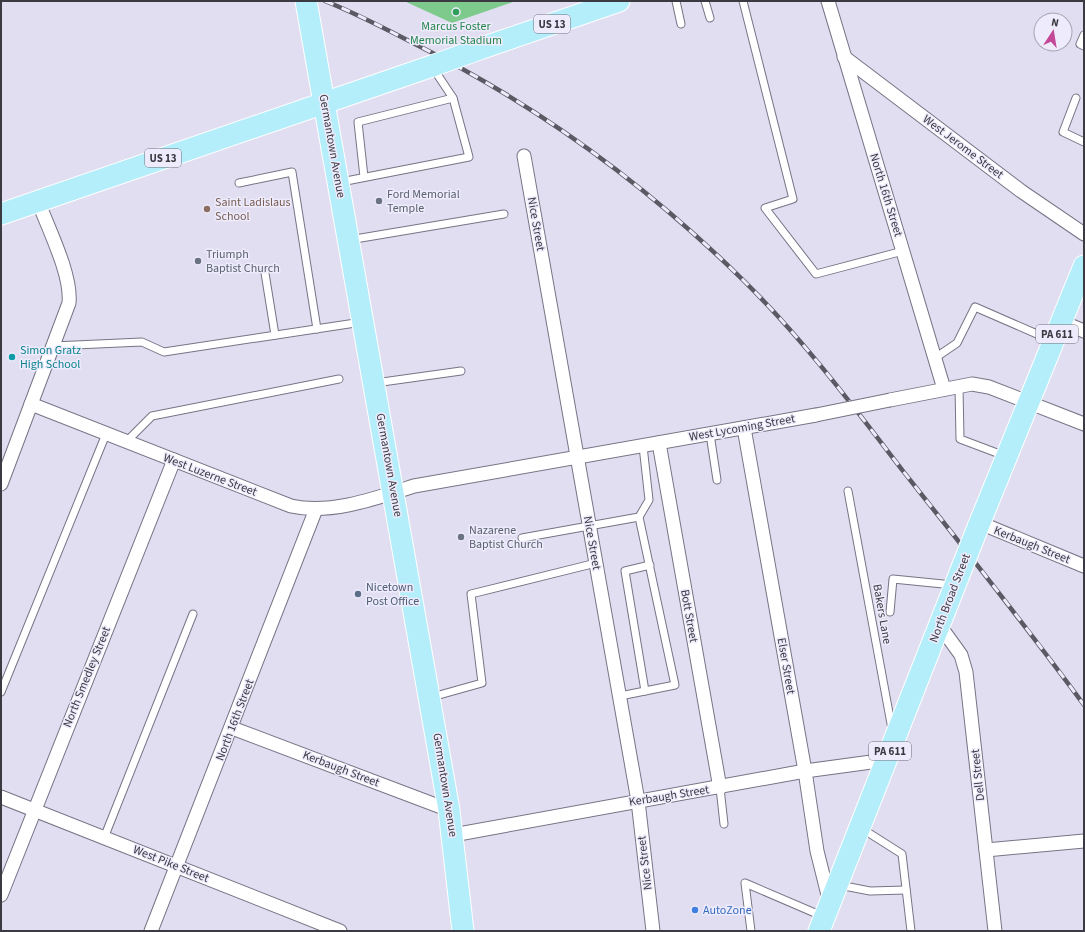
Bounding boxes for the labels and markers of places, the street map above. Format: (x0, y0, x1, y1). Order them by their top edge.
marker: Marcus Foster Memorial Stadium (451, 7, 461, 17)
place label: Marcus Foster Memorial Stadium (410, 18, 502, 49)
place label: Ford Memorial Temple (387, 186, 460, 217)
place label: Saint Ladislaus School (215, 194, 291, 225)
marker: Ford Memorial Temple (374, 196, 384, 206)
marker: Saint Ladislaus School (202, 204, 212, 214)
place label: Triumph Baptist Church (206, 246, 280, 277)
marker: Triumph Baptist Church (193, 256, 203, 266)
place label: Simon Gratz High School (20, 342, 81, 373)
marker: Simon Gratz High School (7, 352, 17, 362)
place label: Nazarene Baptist Church (469, 522, 543, 553)
marker: Nazarene Baptist Church (456, 532, 466, 542)
place label: Nicetown Post Office (366, 579, 419, 610)
marker: Nicetown Post Office (353, 589, 363, 599)
place label: AutoZone (703, 902, 752, 919)
marker: AutoZone (690, 905, 700, 915)

